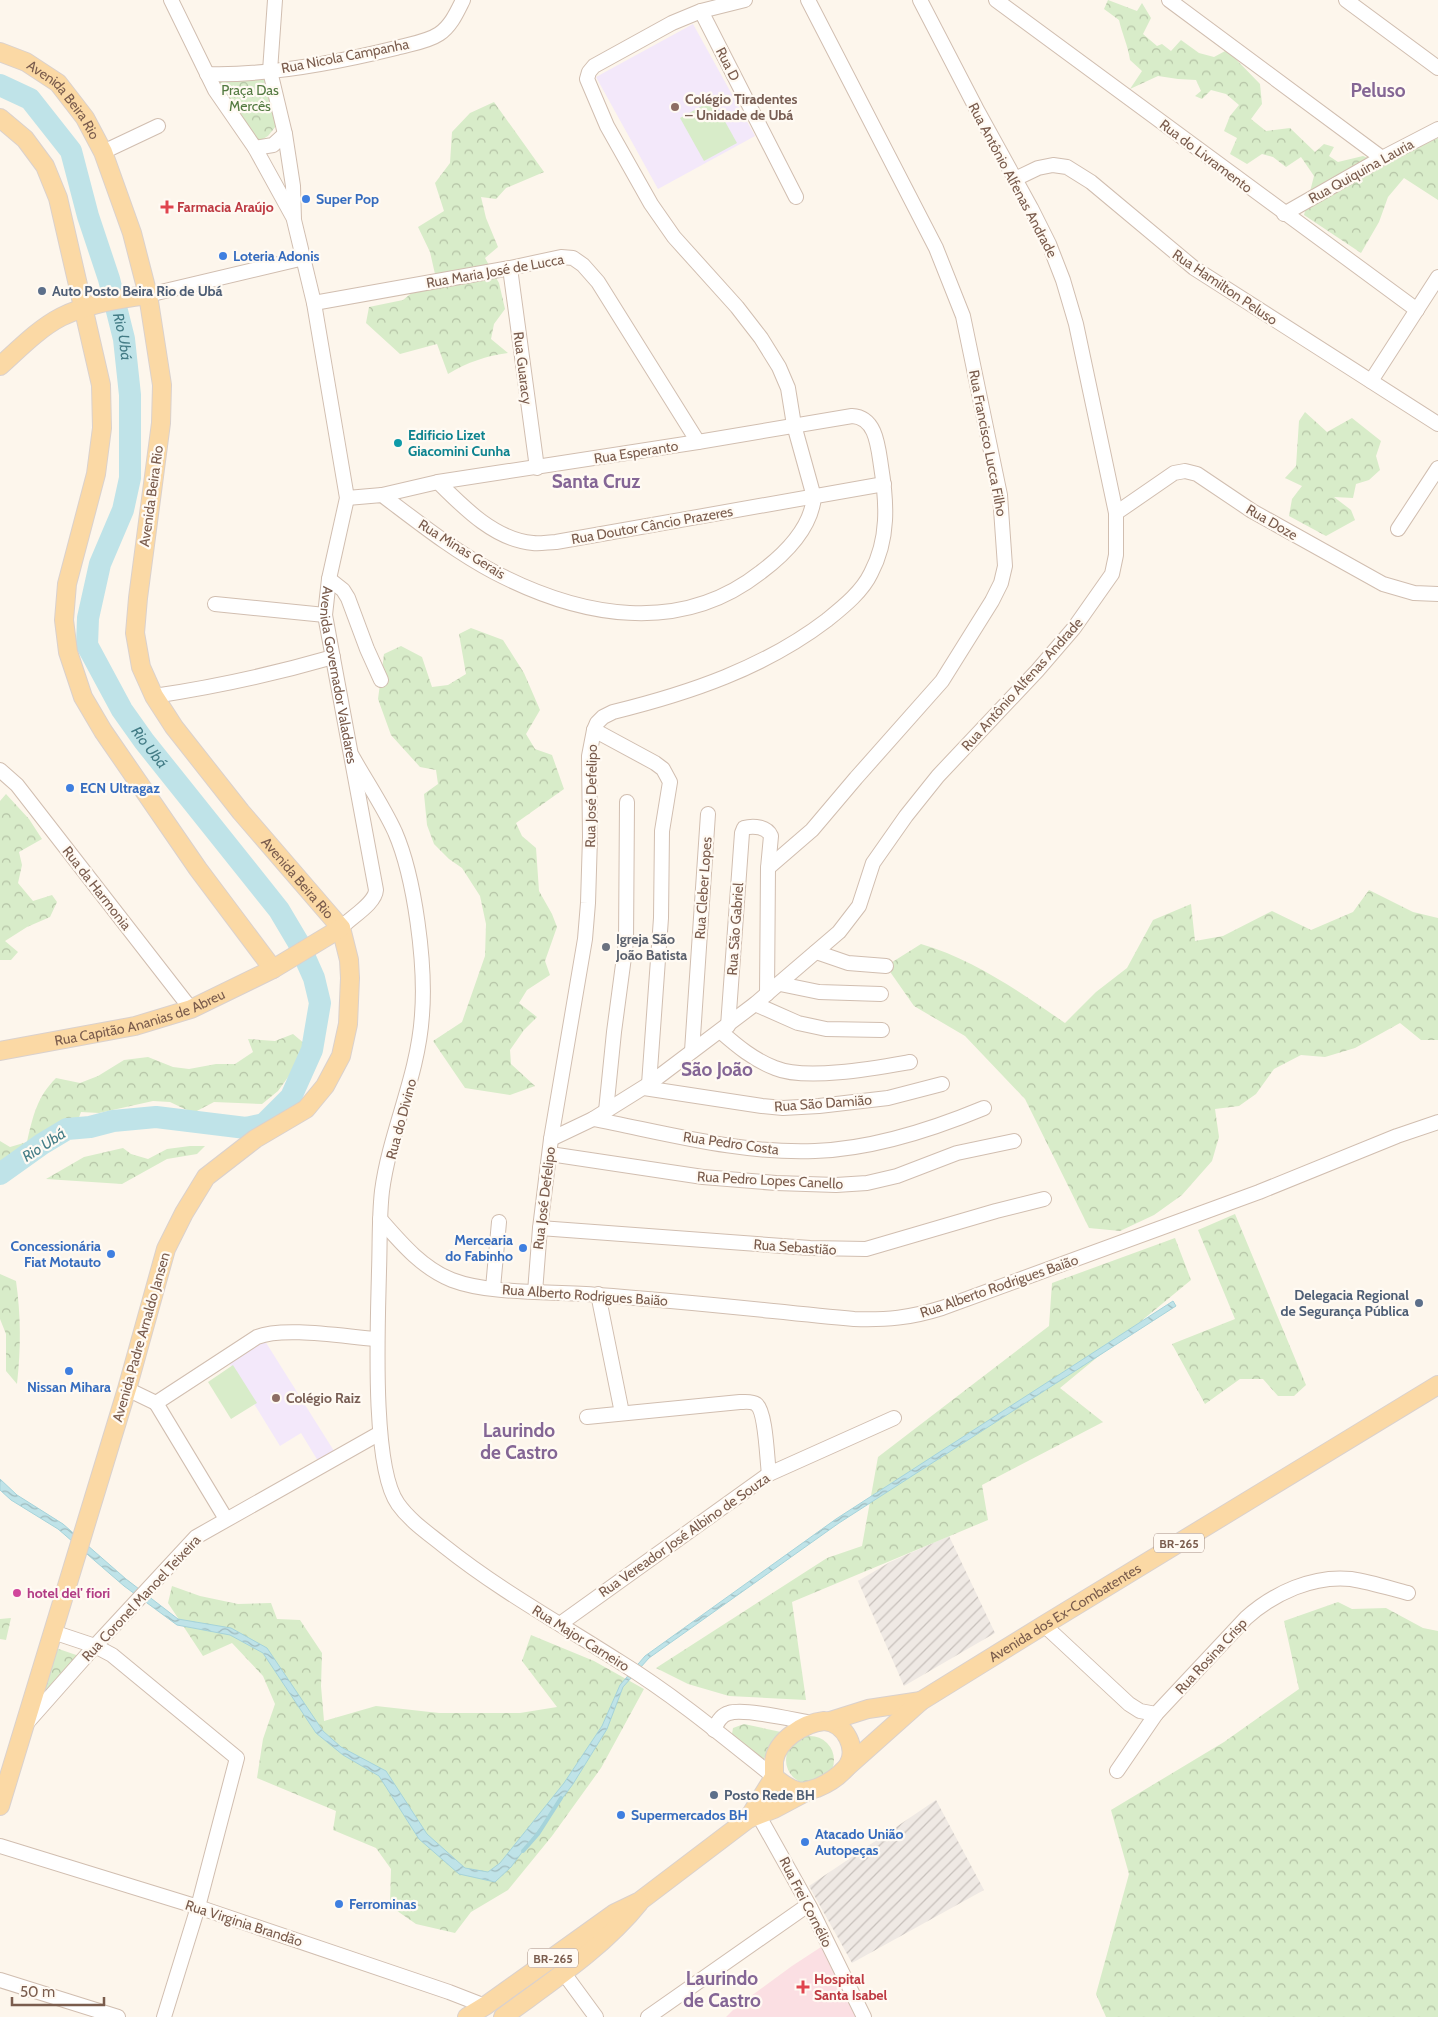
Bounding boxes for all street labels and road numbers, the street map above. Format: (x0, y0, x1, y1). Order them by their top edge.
street label: Rua Nicola Campanha (280, 35, 411, 77)
street label: Rua D (712, 44, 744, 84)
street label: Avenida Beira Rio (24, 56, 104, 143)
street label: Rua Antônio Alfenas Andrade (964, 99, 1062, 261)
street label: Rua do Livramento (1156, 115, 1256, 197)
street label: Rua Quiquina Lauria (1305, 135, 1417, 207)
street label: Rua Hamilton Peluso (1169, 245, 1281, 329)
street label: Rua Maria José de Lucca (425, 250, 566, 292)
street label: Rua Guaracy (510, 331, 536, 405)
street label: Rua Francisco Lucca Filho (965, 368, 1011, 518)
street label: Rua Esperanto (593, 436, 680, 468)
street label: Avenida Beira Rio (135, 444, 167, 548)
street label: Rua Doze (1243, 500, 1301, 544)
street label: Rua Doutor Câncio Prazeres (570, 502, 734, 548)
street label: Rua Minas Gerais (415, 515, 509, 583)
street label: Avenida Governador Valadares (316, 585, 361, 765)
street label: Rua Antônio Alfenas Andrade (957, 614, 1087, 754)
street label: Rua José Defelipo (581, 744, 601, 848)
street label: Avenida Beira Rio (258, 833, 338, 923)
street label: Rua Cleber Lopes (690, 836, 716, 940)
street label: Rua da Harmonia (59, 842, 136, 934)
street label: Rua São Gabriel (723, 881, 747, 976)
street label: Rua Capitão Ananias de Abreu (53, 985, 228, 1050)
street label: Rua do Divino (382, 1077, 420, 1161)
street label: Rua São Damião (774, 1091, 873, 1115)
street label: Rua Pedro Costa (682, 1127, 780, 1159)
street label: Rua José Defelipo (529, 1145, 559, 1250)
street label: Rua Pedro Lopes Canello (696, 1167, 844, 1193)
street label: Rua Sebastião (753, 1235, 837, 1259)
street label: Avenida Padre Arnaldo Jansen (108, 1250, 174, 1424)
street label: Rua Alberto Rodrigues Baião (918, 1250, 1081, 1322)
street label: Rua Alberto Rodrigues Baião (502, 1280, 669, 1310)
street label: Rua Vereador José Albino de Souza (595, 1469, 773, 1601)
street label: Rua Coronel Manoel Teixeira (78, 1531, 204, 1665)
road number: BR-265 (1154, 1534, 1204, 1552)
street label: Avenida dos Ex-Combatentes (985, 1559, 1144, 1666)
street label: Rua Major Carneiro (529, 1601, 633, 1675)
street label: Rua Rosina Crisp (1171, 1614, 1251, 1698)
street label: Rua Frei Cornélio (775, 1854, 837, 1951)
street label: Rua Virginia Brandão (183, 1896, 305, 1951)
road number: BR-265 (528, 1949, 578, 1968)

